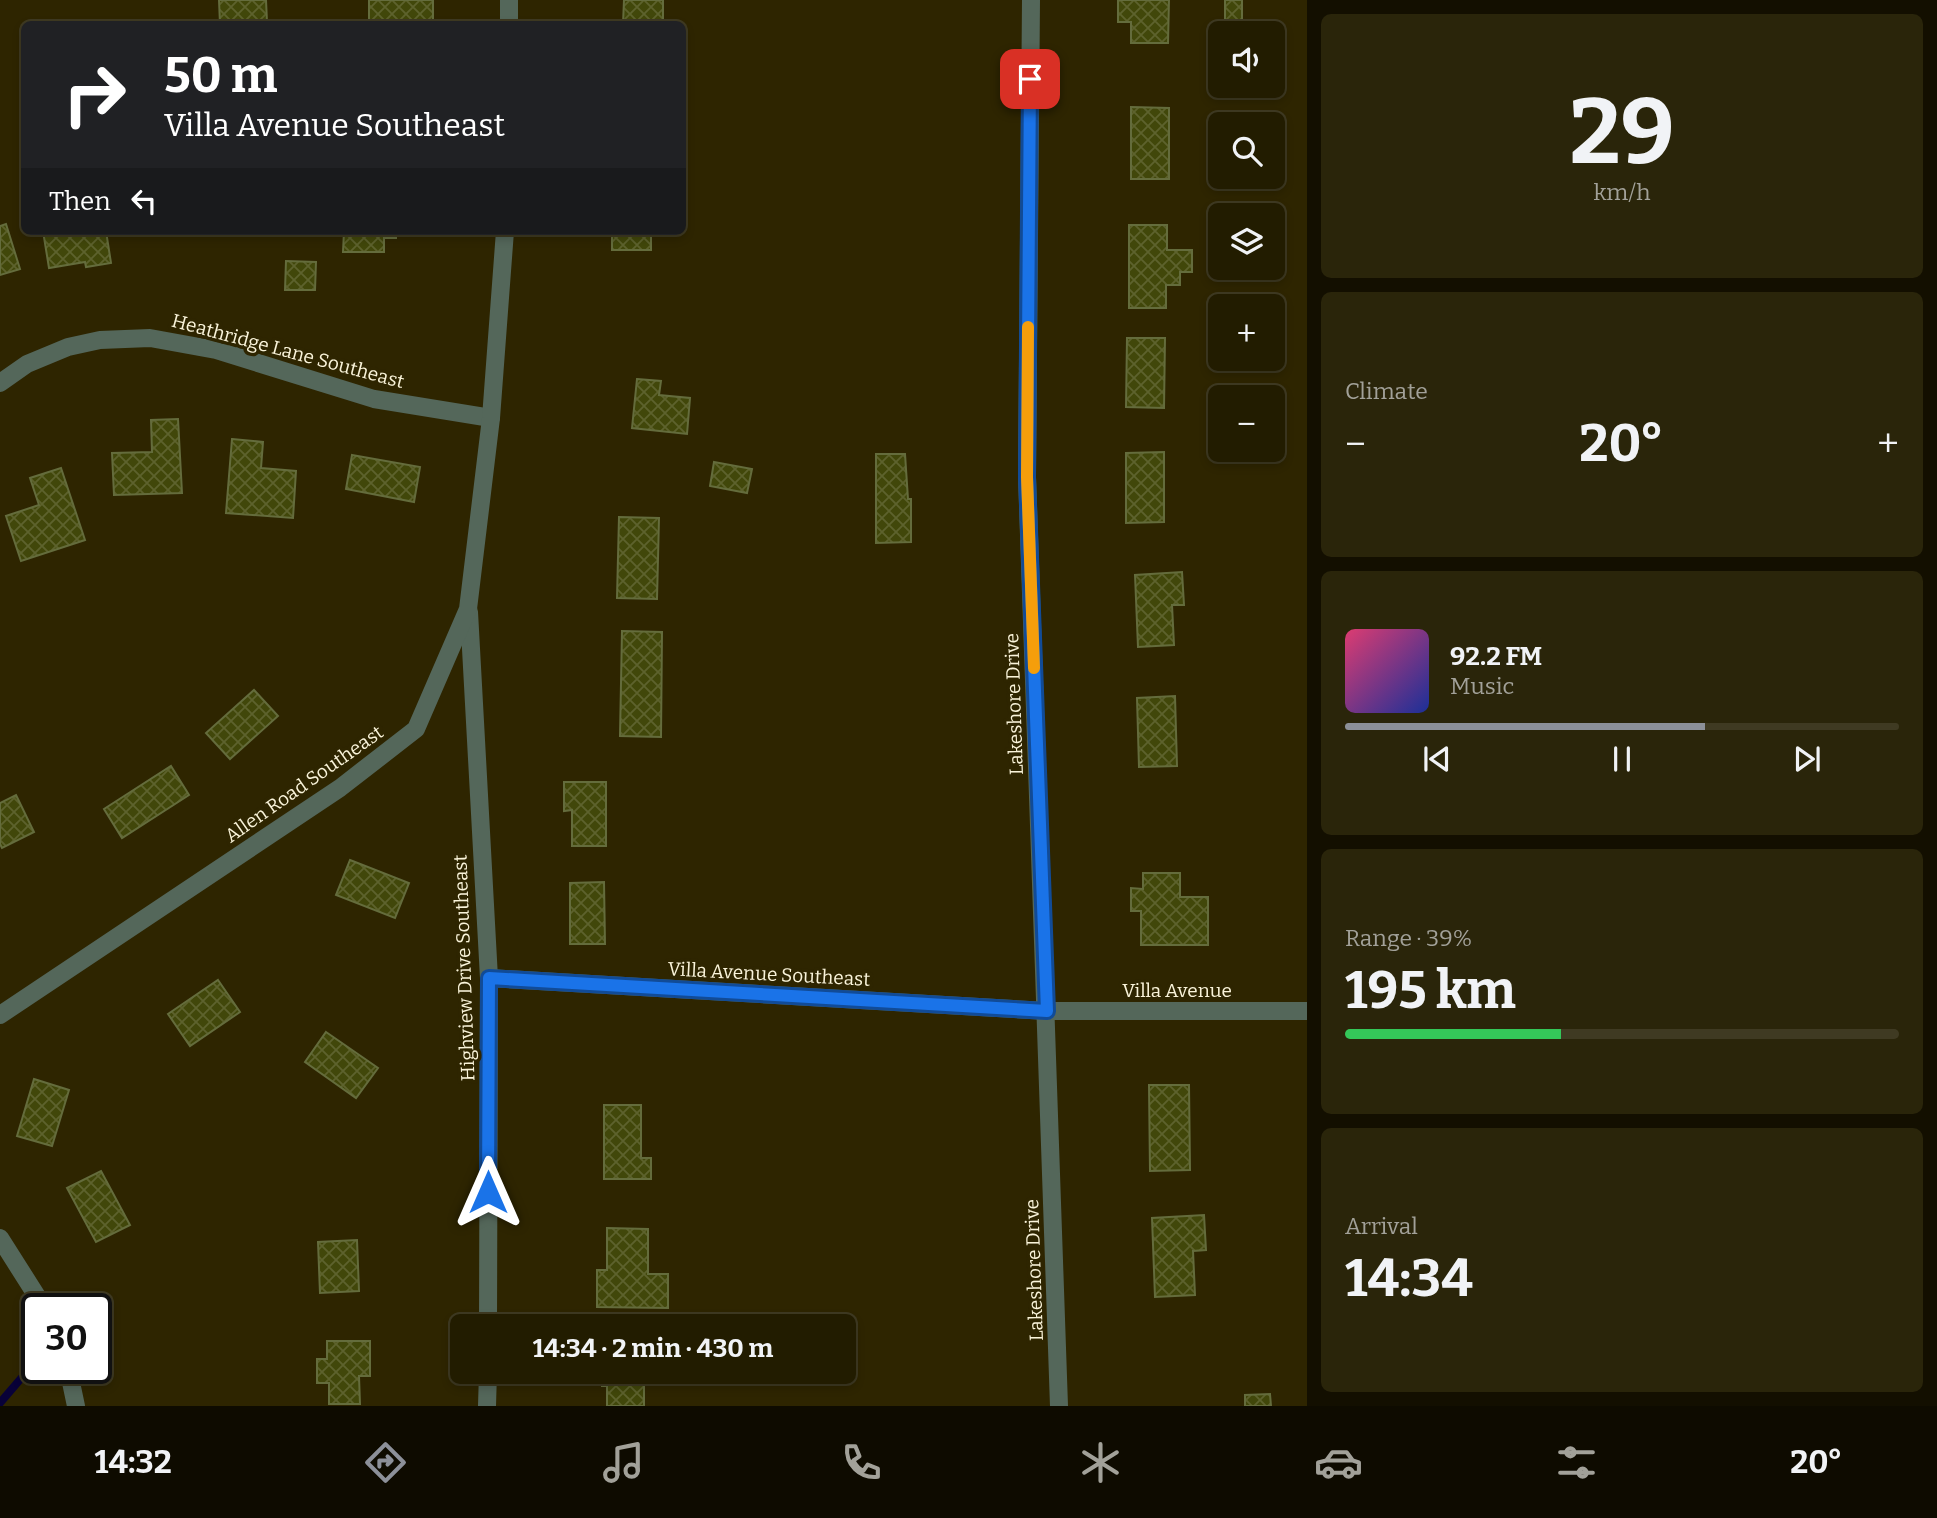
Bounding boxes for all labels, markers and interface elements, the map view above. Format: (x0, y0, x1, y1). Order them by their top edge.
map controls (1208, 21, 1285, 462)
button: sound (1208, 21, 1285, 98)
text: 50 m (164, 46, 277, 105)
icon: right (49, 49, 140, 140)
pin (1000, 49, 1060, 109)
icon: arrive (1011, 60, 1049, 98)
text: 29 (1569, 78, 1675, 187)
text: Villa Avenue Southeast (164, 106, 505, 144)
button: search (1208, 112, 1285, 189)
text: km/h (1594, 178, 1650, 206)
icon: left (125, 182, 163, 220)
text: Then (49, 186, 111, 217)
button: layers (1208, 203, 1285, 280)
button: + (1208, 294, 1285, 371)
street label: Heathridge Lane Southeast (169, 309, 407, 393)
text: Climate (1345, 377, 1428, 405)
button: − (1208, 385, 1285, 462)
text: 20° (1579, 412, 1664, 475)
text: − (1345, 421, 1366, 467)
text: + (1877, 421, 1899, 467)
street label: Lakeshore Drive (1000, 633, 1028, 775)
text: 92.2 FM (1450, 641, 1542, 672)
text: Music (1450, 672, 1514, 700)
street label: Allen Road Southeast (220, 721, 388, 847)
icon: previous (1418, 740, 1456, 778)
icon: pause (1603, 740, 1641, 778)
icon: next (1788, 740, 1826, 778)
street label: Highview Drive Southeast (449, 854, 479, 1082)
text: Range · 39% (1345, 924, 1472, 952)
street label: Villa Avenue Southeast (667, 957, 871, 991)
text: 195 km (1345, 959, 1516, 1022)
street label: Villa Avenue (1122, 979, 1232, 1002)
position arrow (451, 1155, 525, 1229)
street label: Lakeshore Drive (1020, 1199, 1048, 1341)
text: Arrival (1345, 1212, 1418, 1240)
text: 14:34 (1345, 1247, 1473, 1310)
speed limit sign: 30 (21, 1293, 112, 1384)
text: 14:34 · 2 min · 430 m (533, 1333, 773, 1364)
icon: directions (361, 1438, 410, 1487)
icon: music (599, 1438, 648, 1487)
icon: phone (837, 1438, 886, 1487)
icon: climate (1076, 1438, 1125, 1487)
icon: car (1314, 1438, 1363, 1487)
icon: filters (1552, 1438, 1601, 1487)
text: 14:32 (95, 1443, 172, 1481)
text: 20° (1790, 1443, 1842, 1481)

